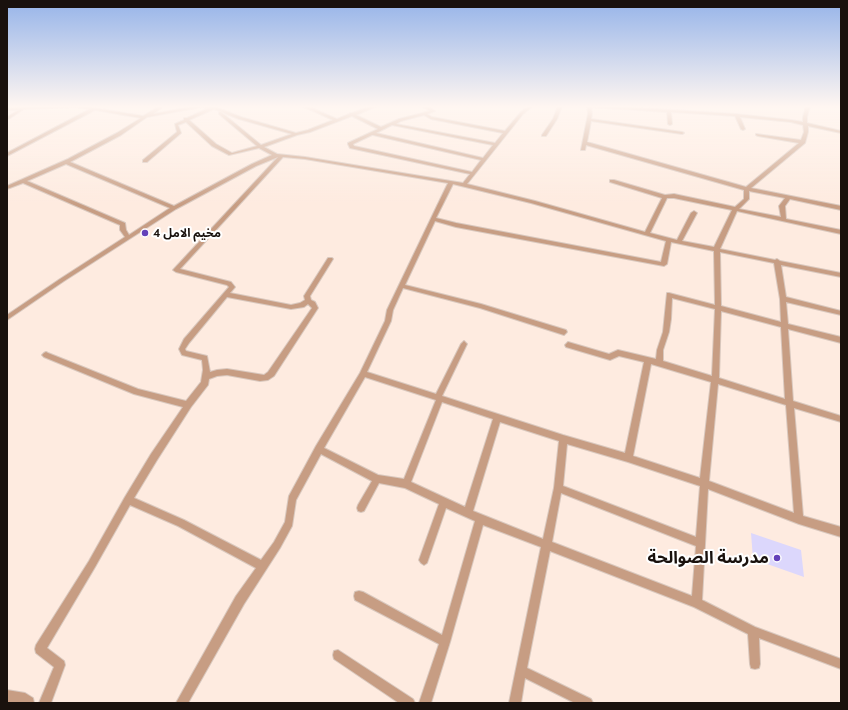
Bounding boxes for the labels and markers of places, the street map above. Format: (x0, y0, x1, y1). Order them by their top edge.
place label: مخيم الامل 4 (153, 226, 221, 240)
marker: مخيم الامل 4 (140, 228, 150, 238)
place label: مدرسة الصوالحة (648, 548, 769, 568)
marker: مدرسة الصوالحة (772, 553, 782, 563)

